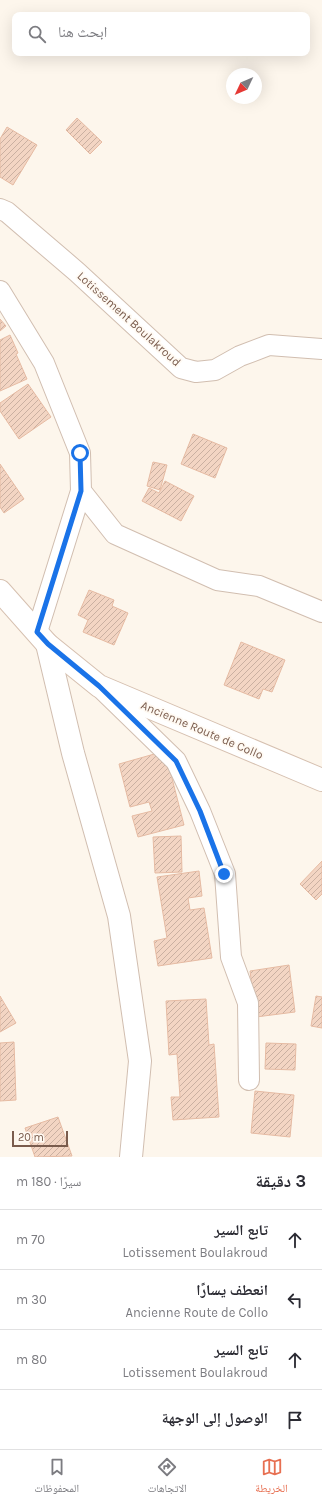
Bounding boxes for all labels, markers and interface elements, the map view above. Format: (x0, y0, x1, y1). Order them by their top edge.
search box (12, 12, 310, 56)
icon: search (26, 23, 48, 45)
text: ابحث هنا (58, 23, 107, 41)
north arrow (226, 68, 262, 104)
street label: Lotissement Boulakroud (74, 269, 184, 369)
route start (71, 444, 89, 462)
street label: Ancienne Route de Collo (139, 698, 265, 762)
route end (215, 865, 233, 883)
scale bar (12, 1129, 68, 1148)
text: 20 m (18, 1131, 44, 1144)
text: 3 دقيقة (255, 1171, 306, 1191)
text: سيرًا · 180 m (16, 1174, 81, 1189)
text: تابع السير (214, 1221, 268, 1239)
icon: ahead (284, 1229, 306, 1251)
text: 70 m (16, 1232, 45, 1247)
text: Lotissement Boulakroud (123, 1245, 268, 1260)
text: انعطف يسارًا (196, 1281, 268, 1299)
icon: left (284, 1289, 306, 1311)
text: 30 m (16, 1292, 47, 1307)
text: Ancienne Route de Collo (125, 1305, 268, 1320)
text: تابع السير (214, 1341, 268, 1359)
icon: ahead (284, 1349, 306, 1371)
text: 80 m (16, 1352, 47, 1367)
text: Lotissement Boulakroud (123, 1365, 268, 1380)
text: الوصول إلى الوجهة (162, 1409, 268, 1427)
icon: arrive (284, 1409, 306, 1431)
tab: المحفوظات (34, 1456, 79, 1499)
tab: الاتجاهات (148, 1456, 187, 1499)
tab: الخريطة (255, 1456, 288, 1499)

